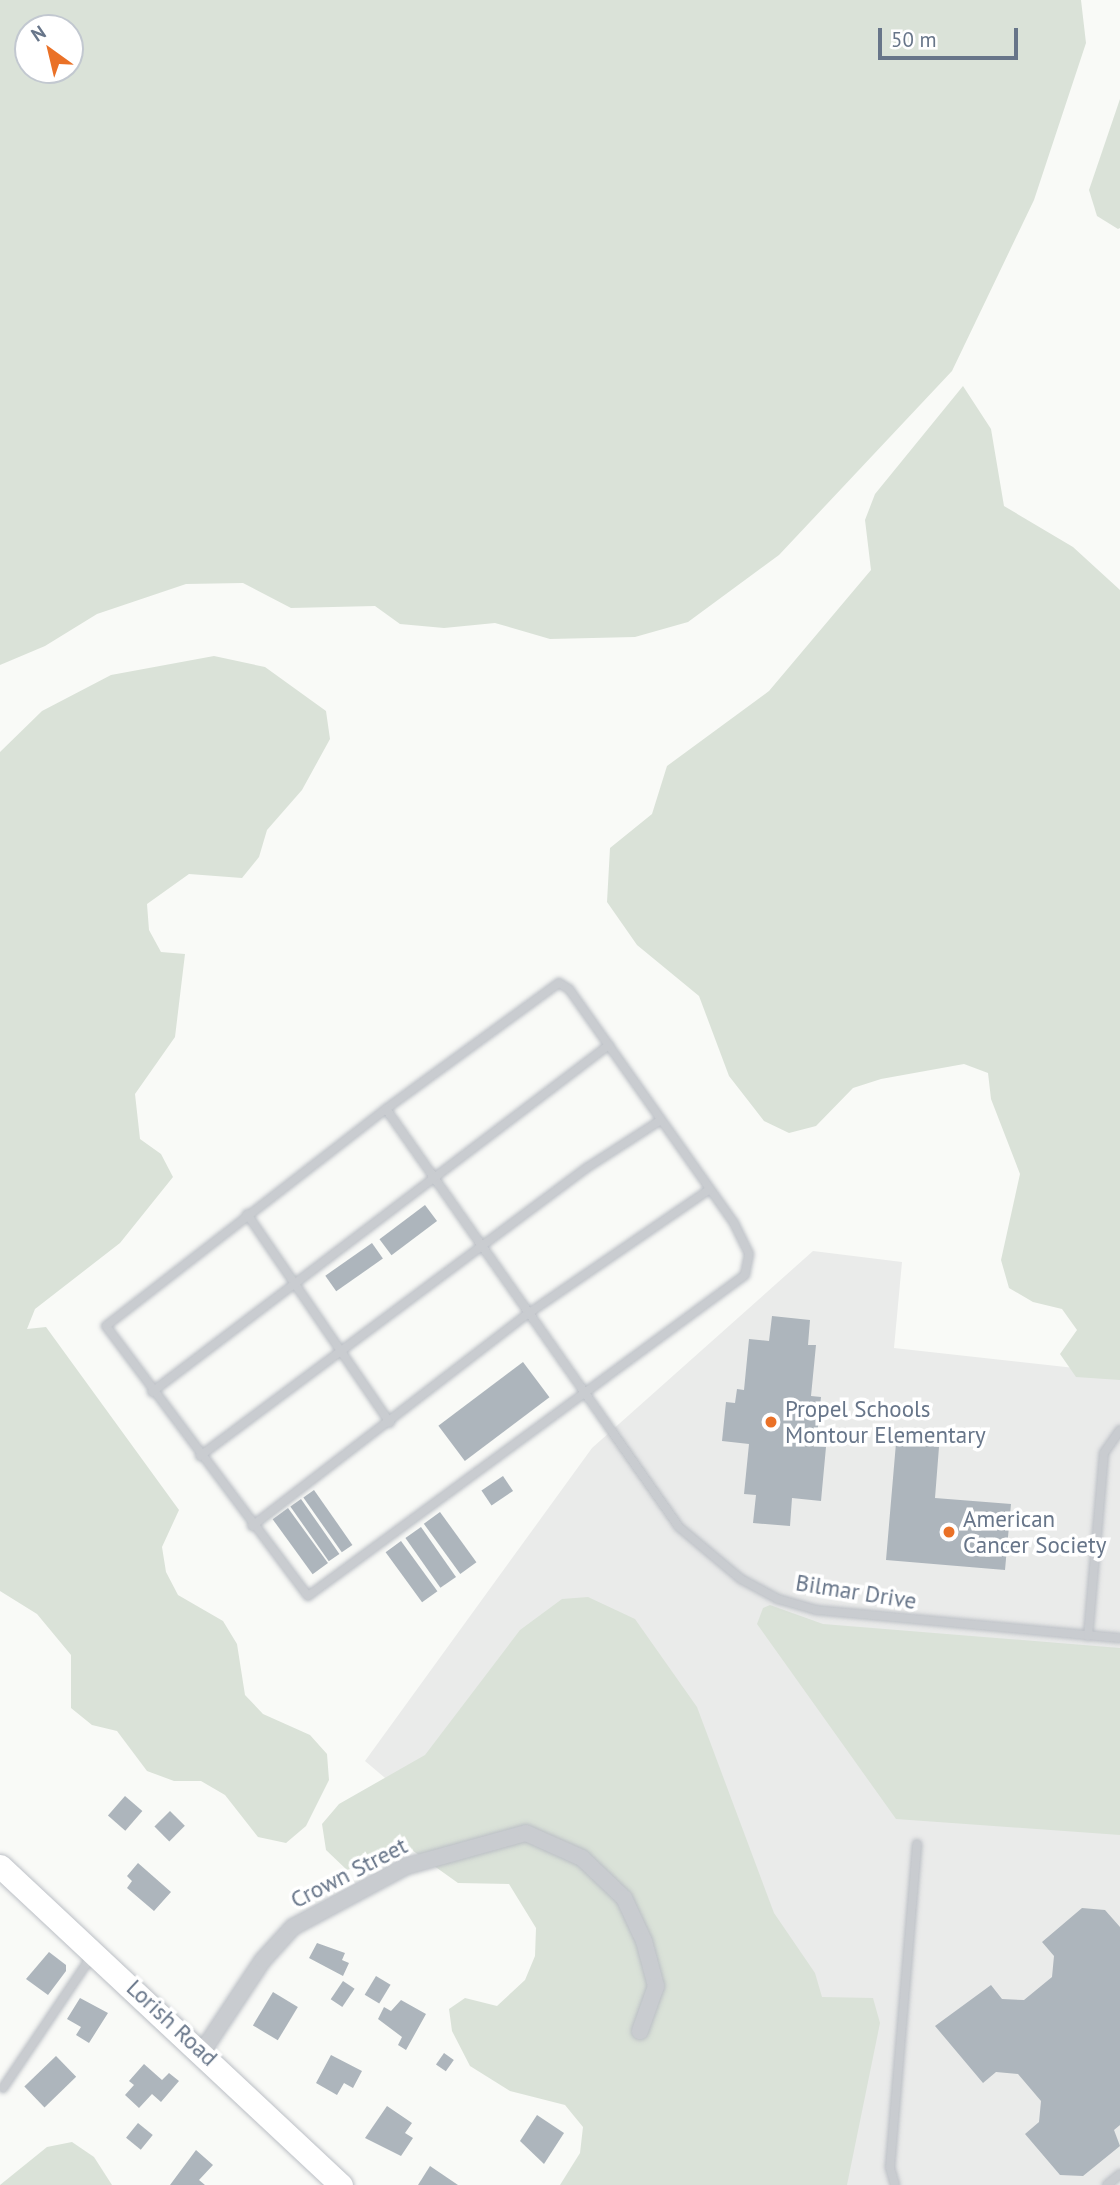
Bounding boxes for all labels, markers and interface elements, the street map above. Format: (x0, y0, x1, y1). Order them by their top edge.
north arrow (14, 14, 84, 84)
scale bar (882, 14, 1022, 58)
text: N (26, 20, 50, 47)
text: 50 m (891, 26, 937, 53)
place label: Propel Schools Montour Elementary (785, 1395, 986, 1449)
marker: Propel Schools Montour Elementary (763, 1414, 779, 1430)
place label: American Cancer Society (963, 1505, 1106, 1559)
marker: American Cancer Society (941, 1524, 957, 1540)
street label: Bilmar Drive (794, 1569, 918, 1615)
street label: Crown Street (286, 1832, 412, 1914)
street label: Lorish Road (121, 1974, 223, 2072)

